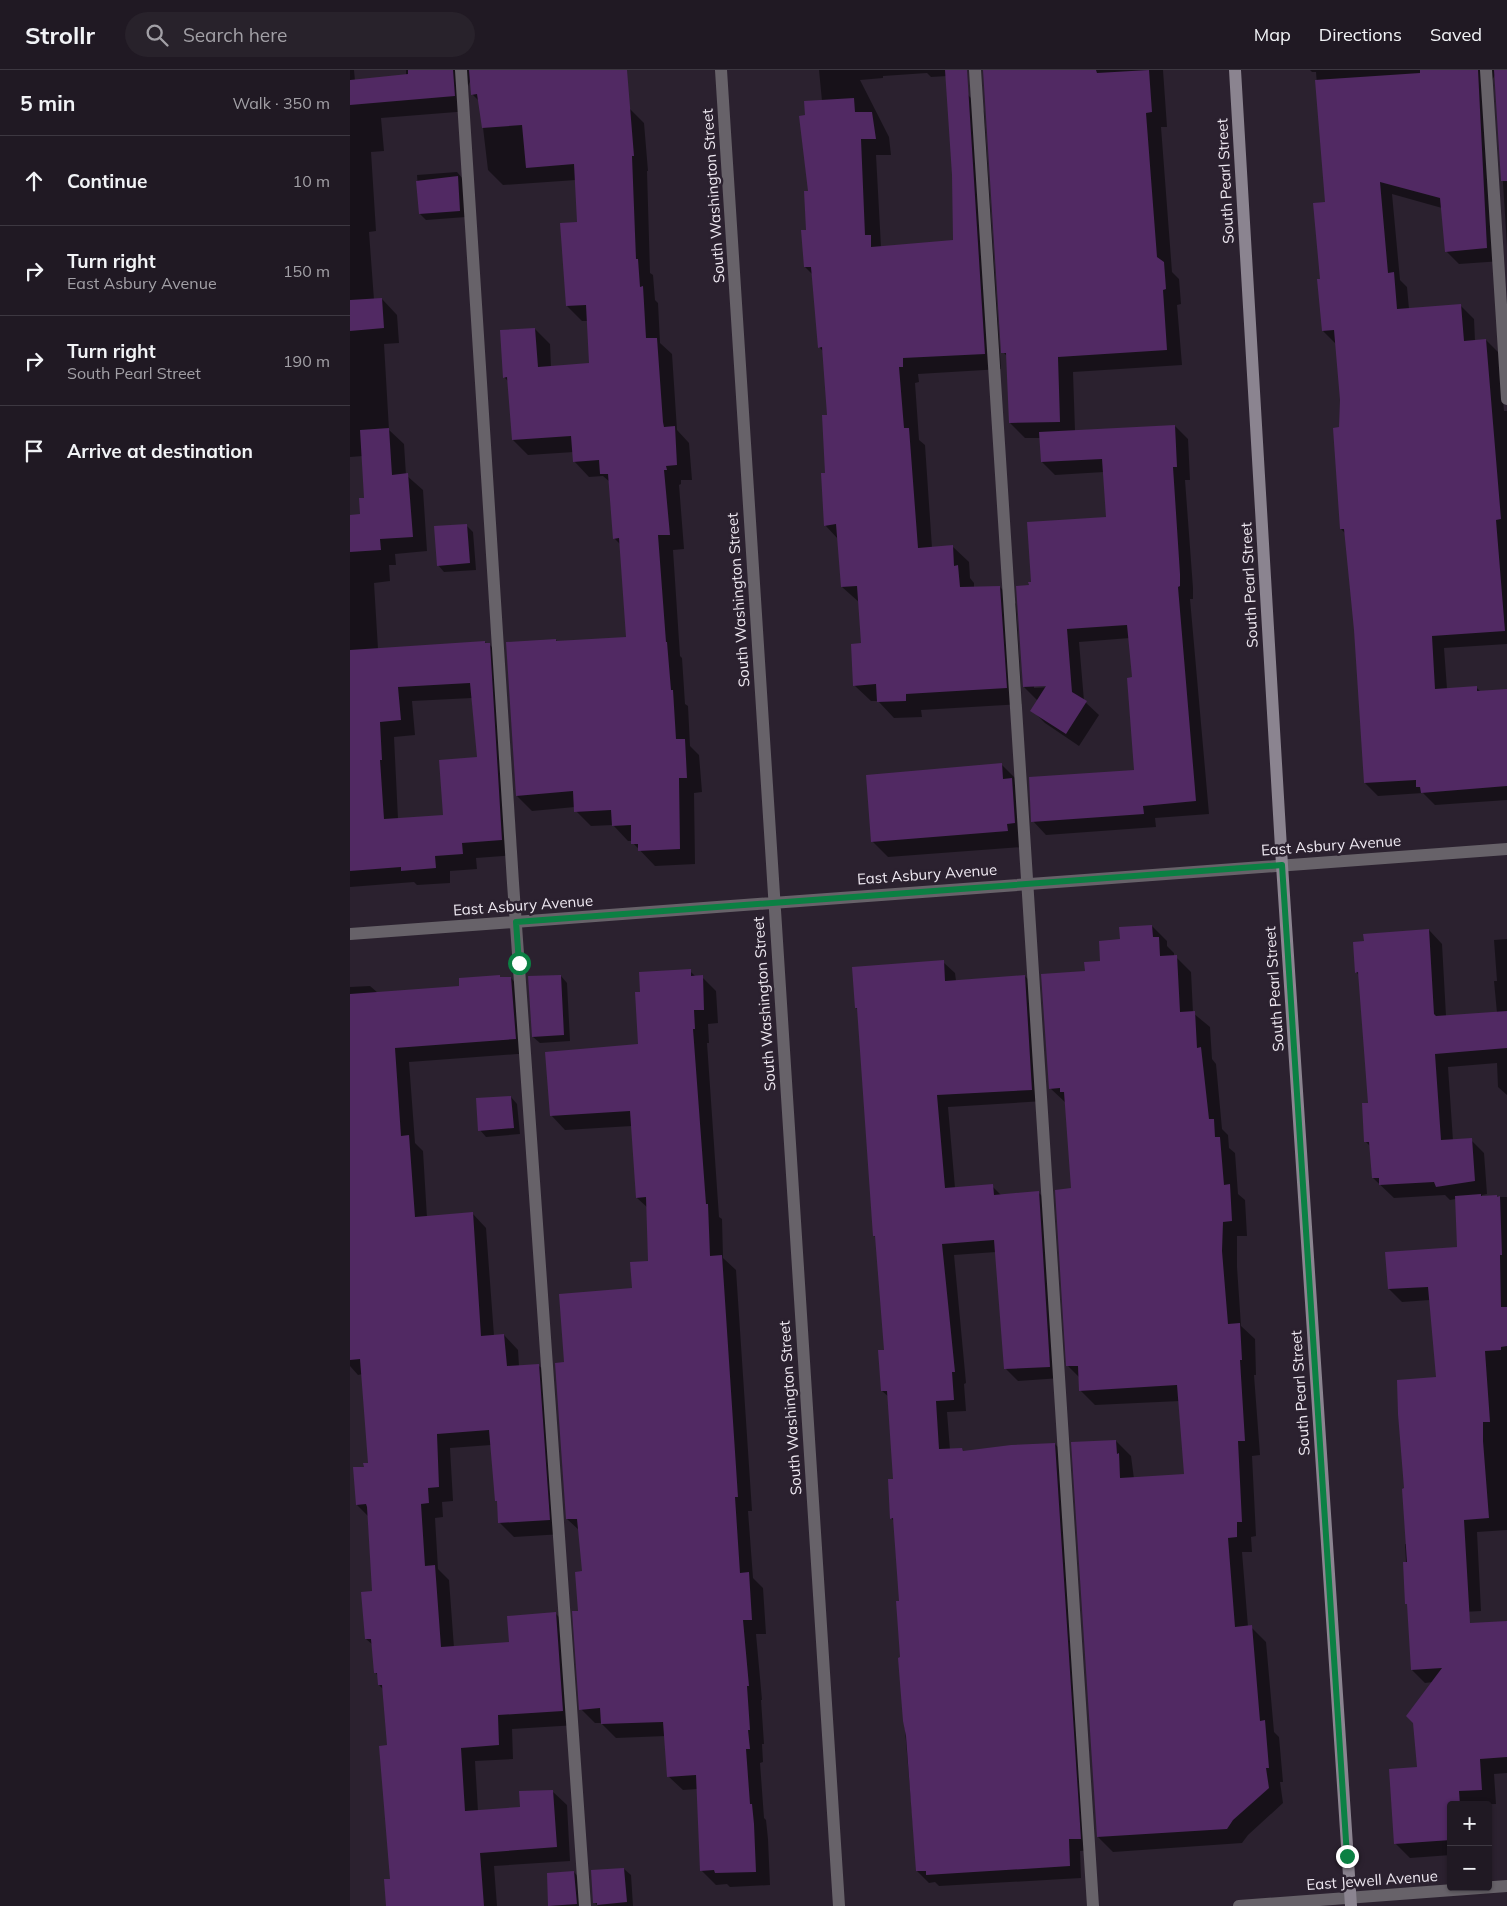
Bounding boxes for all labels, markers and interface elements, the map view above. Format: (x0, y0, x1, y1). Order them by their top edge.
search box (125, 12, 475, 57)
text: Strollr (25, 20, 95, 50)
icon: search (143, 21, 171, 49)
text: Search here (183, 23, 287, 47)
text: Map (1254, 23, 1291, 46)
text: Directions (1319, 23, 1402, 46)
text: Saved (1430, 23, 1482, 46)
text: 5 min (20, 90, 75, 116)
text: Walk · 350 m (232, 93, 330, 113)
street label: South Washington Street (697, 108, 729, 284)
street label: South Pearl Street (1212, 118, 1238, 244)
icon: ahead (20, 167, 48, 195)
text: Continue (67, 169, 147, 193)
text: 10 m (293, 171, 330, 191)
text: Turn right (67, 249, 156, 273)
icon: right (20, 257, 48, 285)
text: 150 m (283, 261, 330, 281)
text: East Asbury Avenue (67, 273, 217, 293)
text: Turn right (67, 339, 156, 363)
icon: right (20, 347, 48, 375)
text: 190 m (283, 351, 330, 371)
text: South Pearl Street (67, 363, 201, 383)
icon: arrive (20, 437, 48, 465)
text: Arrive at destination (67, 439, 253, 463)
street label: South Washington Street (722, 512, 754, 688)
street label: South Pearl Street (1236, 522, 1262, 648)
street label: East Asbury Avenue (1260, 831, 1402, 859)
street label: East Asbury Avenue (856, 860, 998, 888)
street label: East Asbury Avenue (452, 891, 594, 919)
street label: South Washington Street (748, 916, 780, 1092)
street label: South Pearl Street (1260, 926, 1288, 1052)
route start (508, 952, 531, 975)
street label: South Washington Street (774, 1320, 806, 1496)
street label: South Pearl Street (1286, 1330, 1314, 1456)
map controls (1447, 1801, 1492, 1891)
button: + (1447, 1801, 1492, 1846)
route end (1336, 1845, 1359, 1868)
button: − (1447, 1846, 1492, 1891)
street label: East Jewell Avenue (1306, 1866, 1438, 1894)

